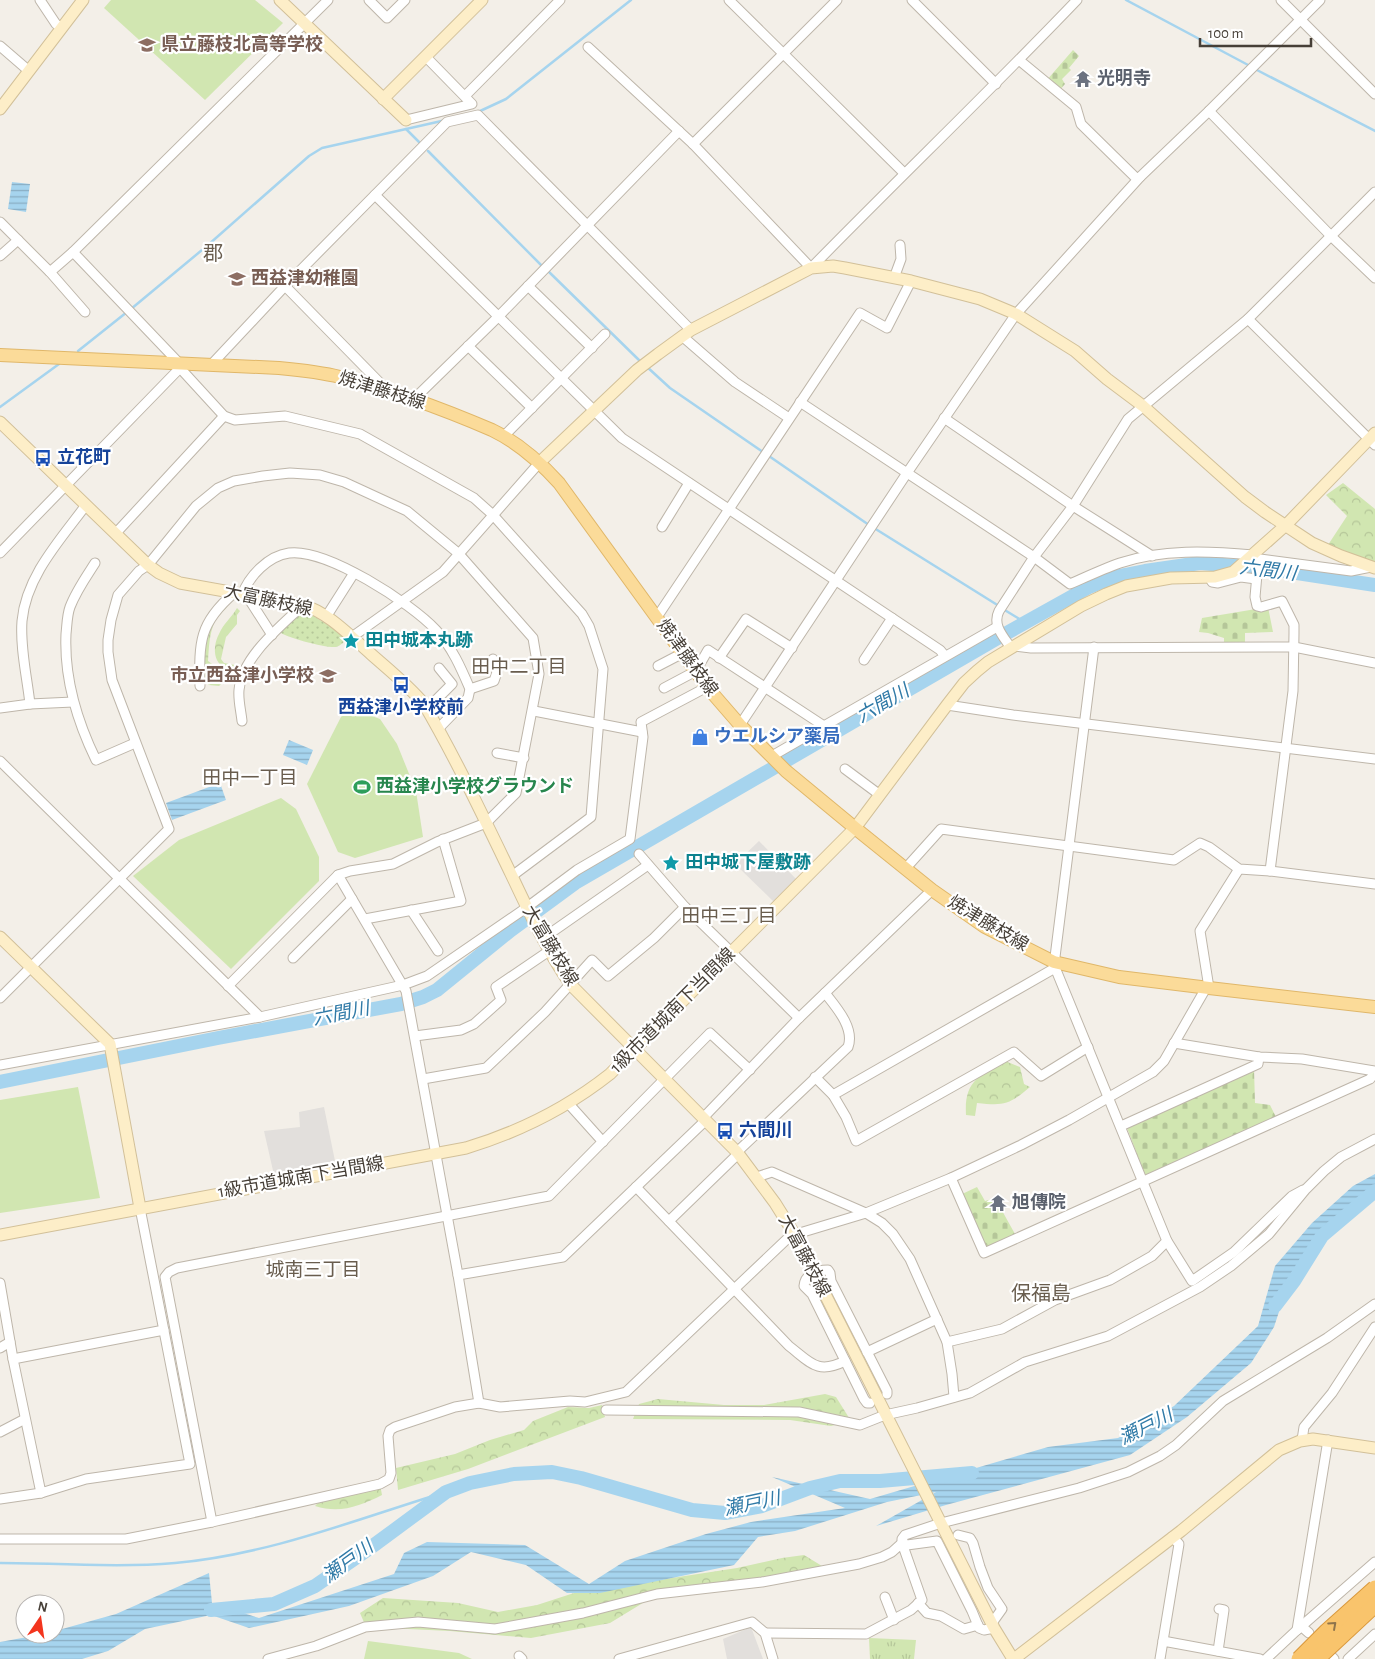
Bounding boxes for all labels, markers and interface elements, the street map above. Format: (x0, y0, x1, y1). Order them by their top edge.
scale bar (1200, 15, 1311, 47)
text: 100 m (1208, 26, 1243, 41)
place label: 県立藤枝北高等学校 (161, 34, 323, 54)
school or university icon: 県立藤枝北高等学校 (137, 35, 157, 55)
temple icon: 光明寺 (1073, 69, 1093, 89)
place label: 光明寺 (1097, 69, 1151, 88)
district label: 郡 (203, 243, 223, 264)
place label: 西益津幼稚園 (251, 268, 359, 288)
school or university icon: 西益津幼稚園 (227, 269, 247, 289)
street label: 焼津藤枝線 (336, 367, 428, 413)
bus stop icon: 立花町 (33, 448, 53, 468)
place label: 立花町 (57, 448, 111, 467)
water label: 六間川 (1239, 557, 1300, 584)
street label: 大富藤枝線 (222, 581, 314, 619)
street label: 焼津藤枝線 (653, 615, 722, 700)
place label: 田中城本丸跡 (365, 630, 473, 650)
place icon: 田中城本丸跡 (341, 631, 361, 651)
district label: 田中二丁目 (471, 657, 567, 677)
place label: 市立西益津小学校 (170, 665, 314, 685)
school or university icon: 市立西益津小学校 (318, 666, 338, 686)
bus stop icon: 西益津小学校前 (391, 675, 411, 695)
water label: 六間川 (853, 680, 914, 726)
place label: 西益津小学校前 (338, 697, 464, 717)
shop icon: ウエルシア薬局 (690, 727, 710, 747)
place label: ウエルシア薬局 (714, 727, 840, 746)
district label: 田中一丁目 (202, 768, 298, 788)
place label: 西益津小学校グラウンド (376, 776, 574, 796)
sports icon: 西益津小学校グラウンド (352, 777, 372, 797)
place label: 田中城下屋敷跡 (685, 852, 811, 872)
place icon: 田中城下屋敷跡 (661, 853, 681, 873)
street label: 焼津藤枝線 (945, 891, 1032, 955)
street label: 大富藤枝線 (519, 902, 583, 989)
district label: 田中三丁目 (681, 906, 777, 926)
street label: 1級市道城南下当間線 (606, 944, 739, 1077)
water label: 六間川 (311, 998, 373, 1029)
place label: 六間川 (739, 1120, 793, 1140)
bus stop icon: 六間川 (715, 1121, 735, 1141)
street label: 1級市道城南下当間線 (216, 1153, 385, 1201)
place label: 旭傳院 (1012, 1192, 1066, 1212)
temple icon: 旭傳院 (988, 1193, 1008, 1213)
street label: 大富藤枝線 (775, 1211, 835, 1300)
district label: 城南三丁目 (265, 1260, 361, 1280)
district label: 保福島 (1011, 1283, 1071, 1304)
water label: 瀬戸川 (1116, 1404, 1177, 1448)
water label: 瀬戸川 (722, 1487, 784, 1519)
water label: 瀬戸川 (319, 1536, 378, 1586)
north arrow (15, 1594, 65, 1644)
text: N (36, 1599, 49, 1615)
one-way arrow (1328, 1622, 1337, 1631)

